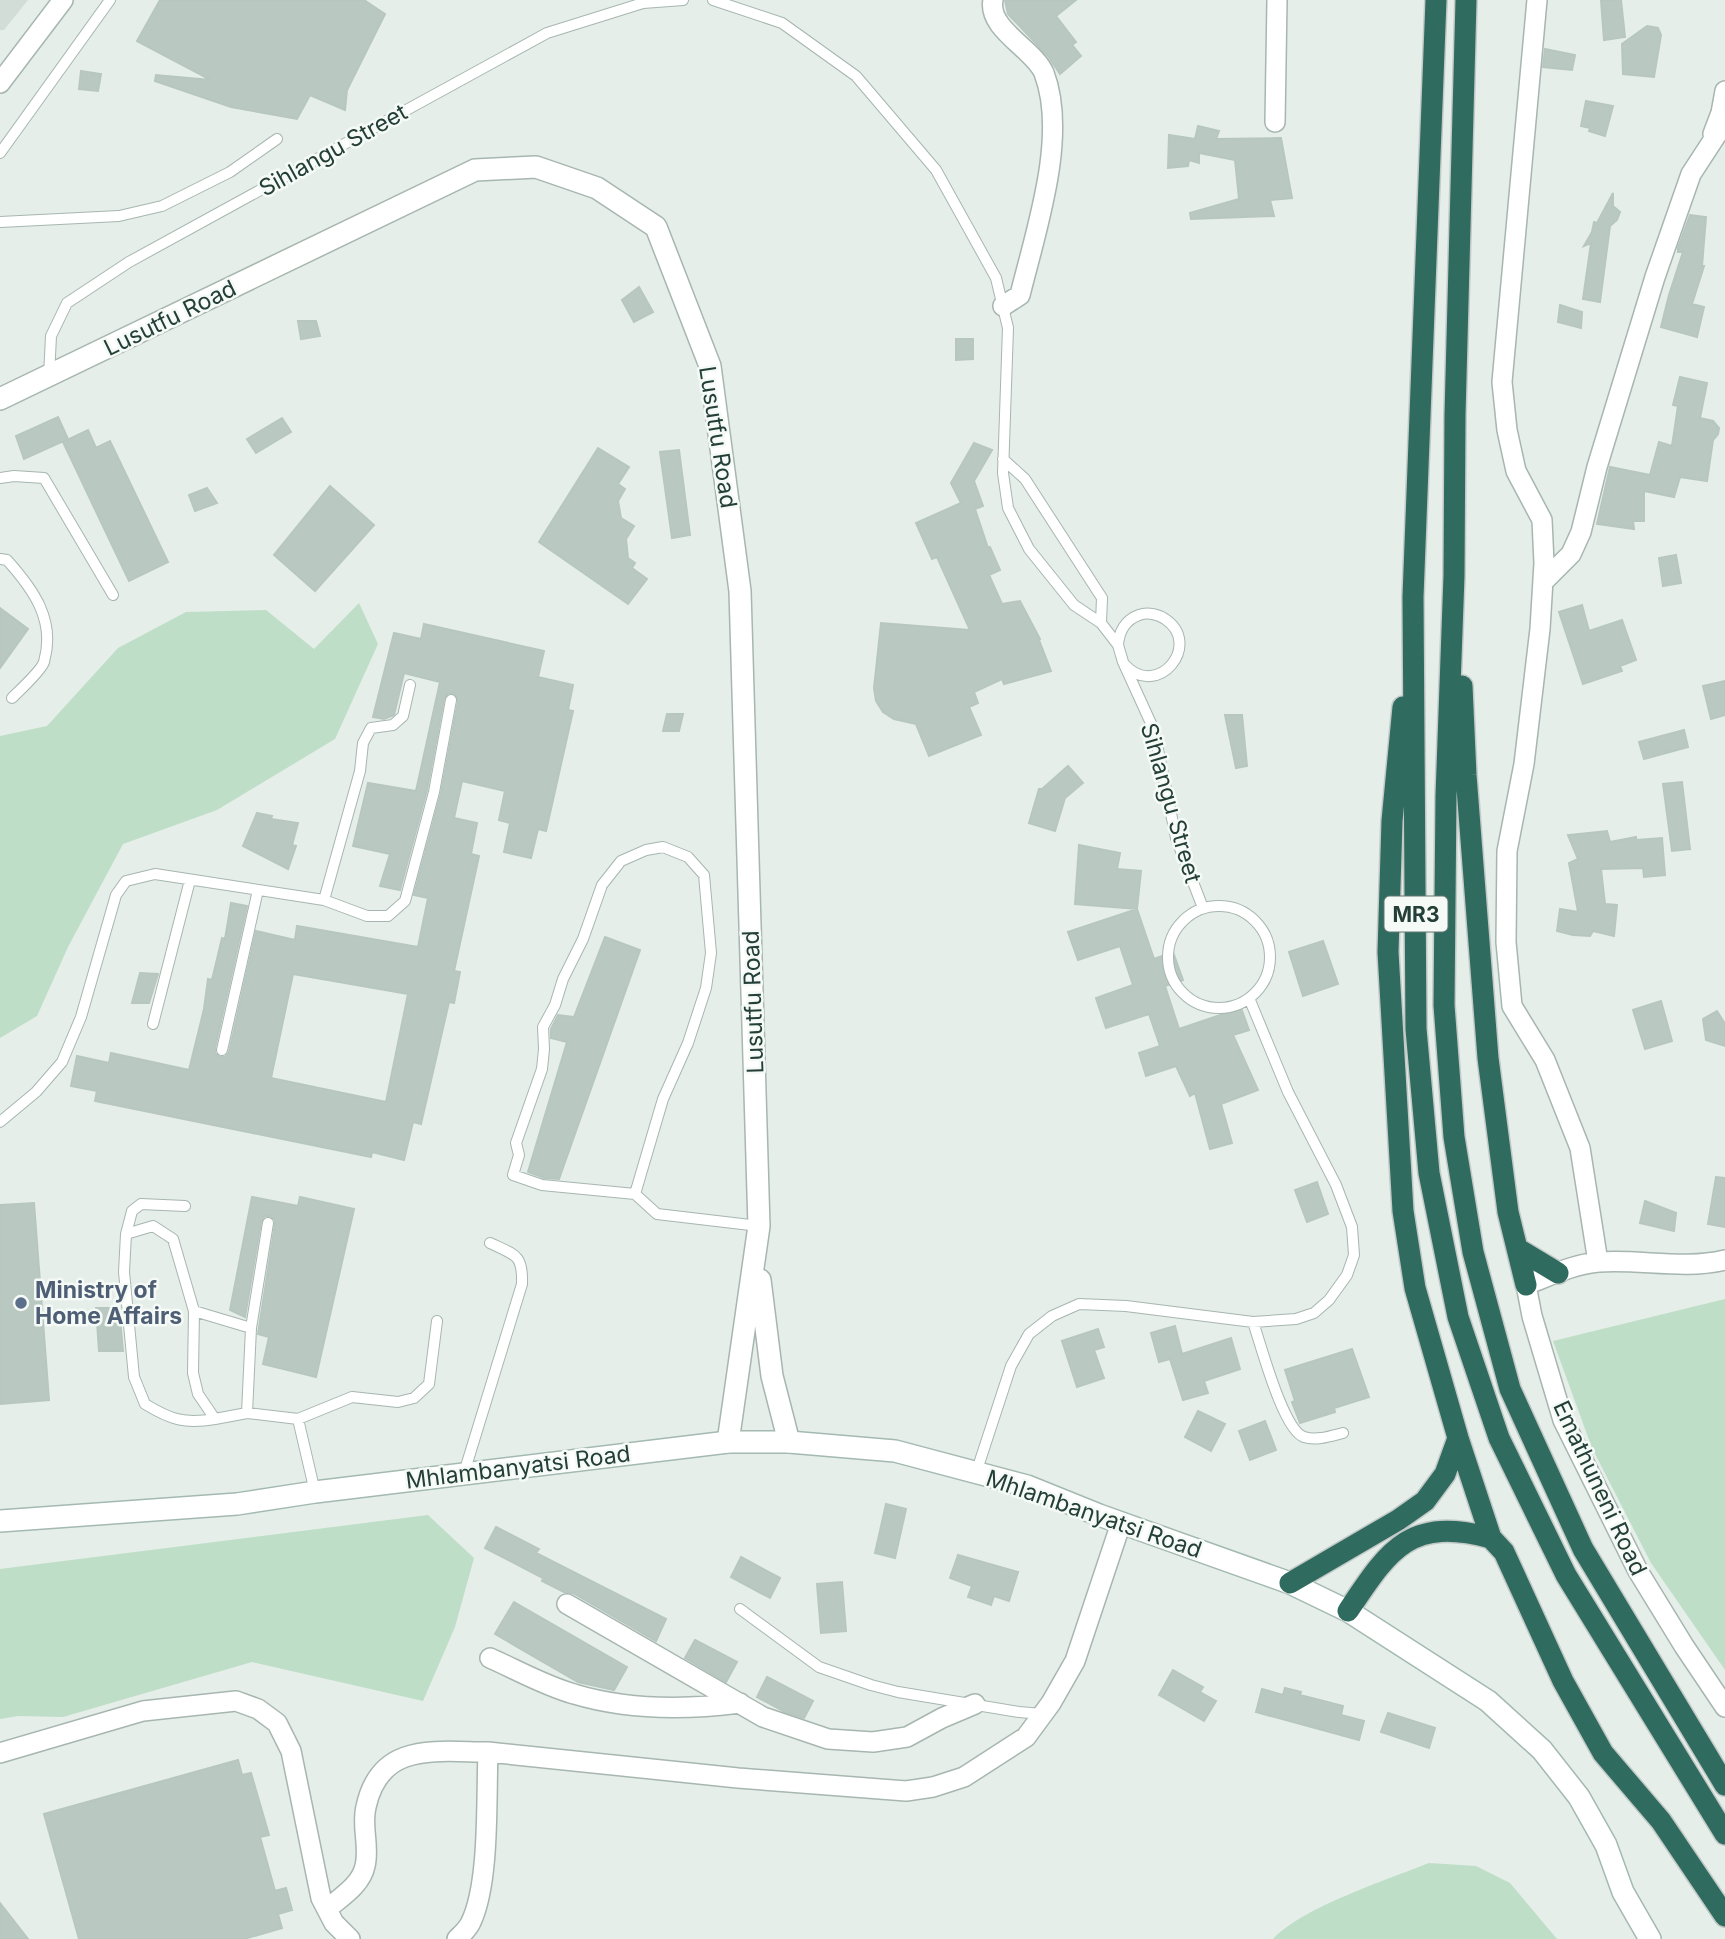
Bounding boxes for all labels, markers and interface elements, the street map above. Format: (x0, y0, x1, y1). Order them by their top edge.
street label: Sihlangu Street (254, 98, 412, 202)
street label: Lusutfu Road (99, 274, 241, 362)
street label: Lusutfu Road (693, 364, 743, 510)
street label: Sihlangu Street (1135, 720, 1207, 887)
road number: MR3 (1384, 897, 1448, 932)
street label: Lusutfu Road (737, 930, 769, 1074)
place label: Ministry of Home Affairs (35, 1276, 182, 1330)
marker: Ministry of Home Affairs (13, 1295, 29, 1311)
street label: Emathuneni Road (1547, 1396, 1653, 1580)
street label: Mhlambanyatsi Road (404, 1439, 632, 1495)
street label: Mhlambanyatsi Road (983, 1464, 1205, 1564)

